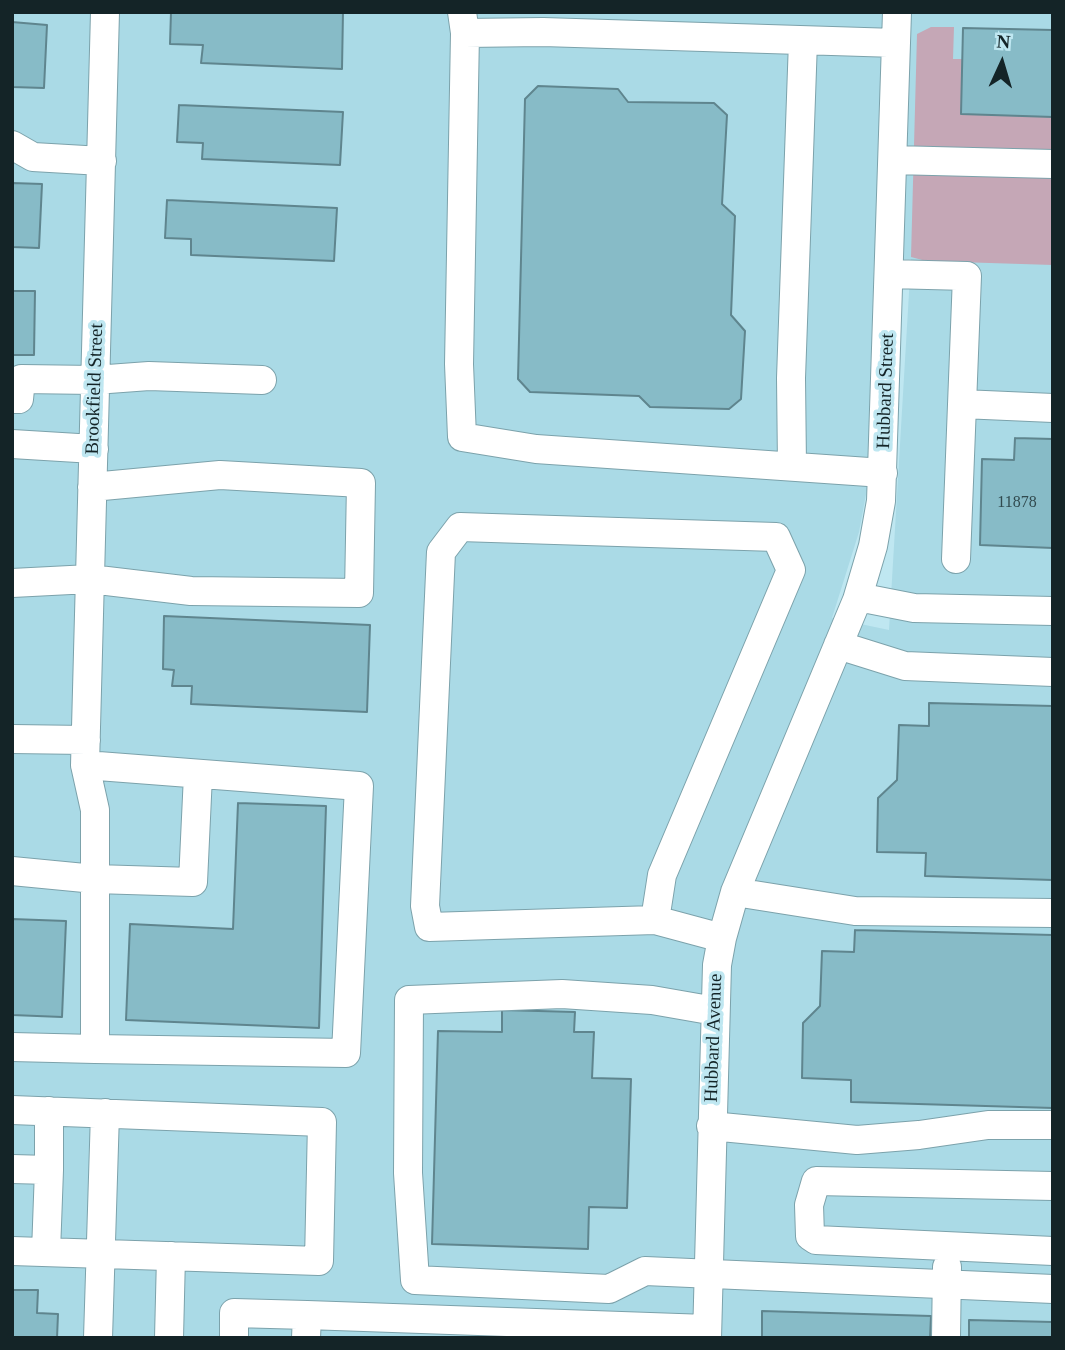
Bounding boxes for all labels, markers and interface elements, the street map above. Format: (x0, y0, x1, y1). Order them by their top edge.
north arrow (967, 28, 1037, 98)
text: N (996, 31, 1011, 53)
street label: Brookfield Street (81, 323, 109, 455)
street label: Hubbard Street (873, 333, 899, 449)
house number: 11878 (997, 493, 1037, 513)
street label: Hubbard Avenue (700, 973, 728, 1103)

